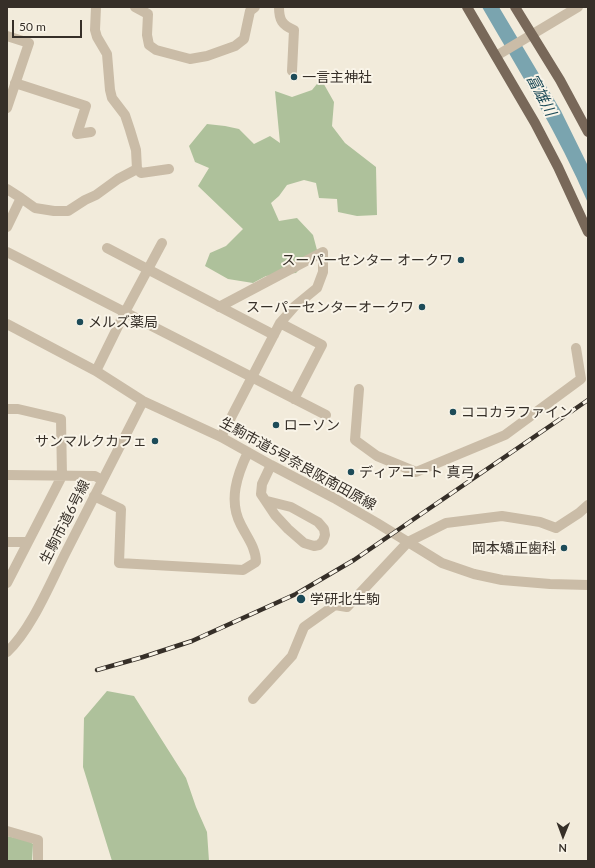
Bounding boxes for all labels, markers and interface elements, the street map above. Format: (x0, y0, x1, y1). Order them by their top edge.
scale bar (14, 12, 84, 38)
text: 50 m (19, 19, 46, 34)
place label: 一言主神社 (302, 69, 372, 85)
water label: 富雄川 (522, 71, 560, 119)
marker: 一言主神社 (289, 72, 299, 82)
place label: スーパーセンター オークワ (281, 252, 453, 268)
marker: スーパーセンター オークワ (456, 255, 466, 265)
place label: スーパーセンターオークワ (246, 299, 414, 315)
marker: スーパーセンターオークワ (417, 302, 427, 312)
place label: メルズ薬局 (88, 314, 158, 330)
marker: メルズ薬局 (75, 317, 85, 327)
place label: ココカラファイン (461, 404, 573, 420)
marker: ココカラファイン (448, 407, 458, 417)
street label: 生駒市道5号奈良阪南田原線 (217, 414, 379, 514)
place label: ローソン (284, 417, 340, 433)
marker: ローソン (271, 420, 281, 430)
place label: サンマルクカフェ (35, 433, 147, 449)
marker: サンマルクカフェ (150, 436, 160, 446)
place label: ディアコート 真弓 (359, 464, 475, 480)
marker: ディアコート 真弓 (346, 467, 356, 477)
street label: 生駒市道6号線 (37, 477, 93, 567)
place label: 岡本矯正歯科 (472, 540, 556, 556)
marker: 岡本矯正歯科 (559, 543, 569, 553)
place label: 学研北生駒 (310, 591, 380, 607)
marker: 学研北生駒 (295, 593, 307, 605)
north arrow (543, 816, 583, 856)
text: N (558, 842, 567, 855)

